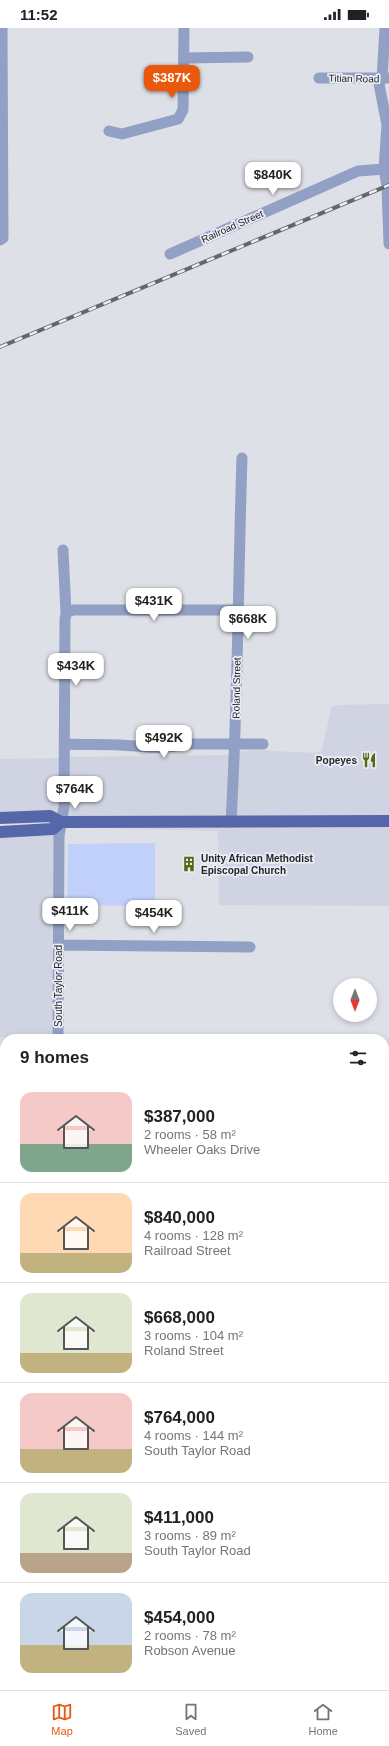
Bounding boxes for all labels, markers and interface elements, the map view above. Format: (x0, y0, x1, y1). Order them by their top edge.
text: 11:52 (20, 6, 58, 23)
pin: $387K (144, 65, 200, 99)
text: $387K (153, 70, 191, 85)
street label: Titian Road (329, 73, 379, 84)
pin: $840K (245, 162, 301, 196)
text: $840K (254, 167, 292, 182)
street label: Railroad Street (199, 208, 265, 245)
pin: $431K (126, 588, 182, 622)
text: $431K (135, 593, 173, 608)
pin: $668K (220, 606, 276, 640)
text: $668K (229, 611, 267, 626)
pin: $434K (48, 653, 104, 687)
street label: Roland Street (230, 657, 243, 719)
text: $434K (57, 658, 95, 673)
pin: $492K (136, 725, 192, 759)
text: $492K (145, 730, 183, 745)
restaurant icon: Popeyes (360, 751, 378, 769)
place label: Popeyes (316, 755, 357, 766)
pin: $764K (47, 776, 103, 810)
text: $764K (56, 781, 94, 796)
place label: Unity African Methodist Episcopal Church (201, 853, 314, 876)
building icon: Unity African Methodist Episcopal Church (180, 855, 198, 873)
pin: $411K (42, 898, 98, 932)
pin: $454K (126, 900, 182, 934)
text: $411K (51, 903, 89, 918)
text: $454K (135, 905, 173, 920)
street label: South Taylor Road (53, 945, 64, 1027)
north arrow (333, 978, 377, 1022)
map controls (333, 978, 377, 1022)
icon: filters (347, 1047, 369, 1069)
text: 9 homes (20, 1048, 89, 1067)
text: $387,000 (144, 1107, 215, 1126)
icon: home (52, 1108, 100, 1156)
text: 2 rooms · 58 m² (144, 1127, 236, 1142)
text: Wheeler Oaks Drive (144, 1142, 260, 1157)
text: $840,000 (144, 1208, 215, 1227)
icon: home (52, 1209, 100, 1257)
text: 4 rooms · 128 m² (144, 1228, 243, 1243)
text: Railroad Street (144, 1243, 231, 1258)
text: $668,000 (144, 1308, 215, 1327)
icon: home (52, 1309, 100, 1357)
text: 3 rooms · 104 m² (144, 1328, 243, 1343)
text: Roland Street (144, 1343, 224, 1358)
text: $764,000 (144, 1408, 215, 1427)
icon: home (52, 1409, 100, 1457)
text: 4 rooms · 144 m² (144, 1428, 243, 1443)
text: South Taylor Road (144, 1443, 251, 1458)
text: $411,000 (144, 1508, 214, 1527)
icon: home (52, 1509, 100, 1557)
text: 3 rooms · 89 m² (144, 1528, 236, 1543)
text: South Taylor Road (144, 1543, 251, 1558)
text: $454,000 (144, 1608, 215, 1627)
icon: home (52, 1609, 100, 1657)
text: 2 rooms · 78 m² (144, 1628, 236, 1643)
text: Robson Avenue (144, 1643, 236, 1658)
tab: Map (51, 1701, 73, 1737)
tab: Saved (175, 1701, 206, 1737)
tab: Home (309, 1701, 338, 1737)

